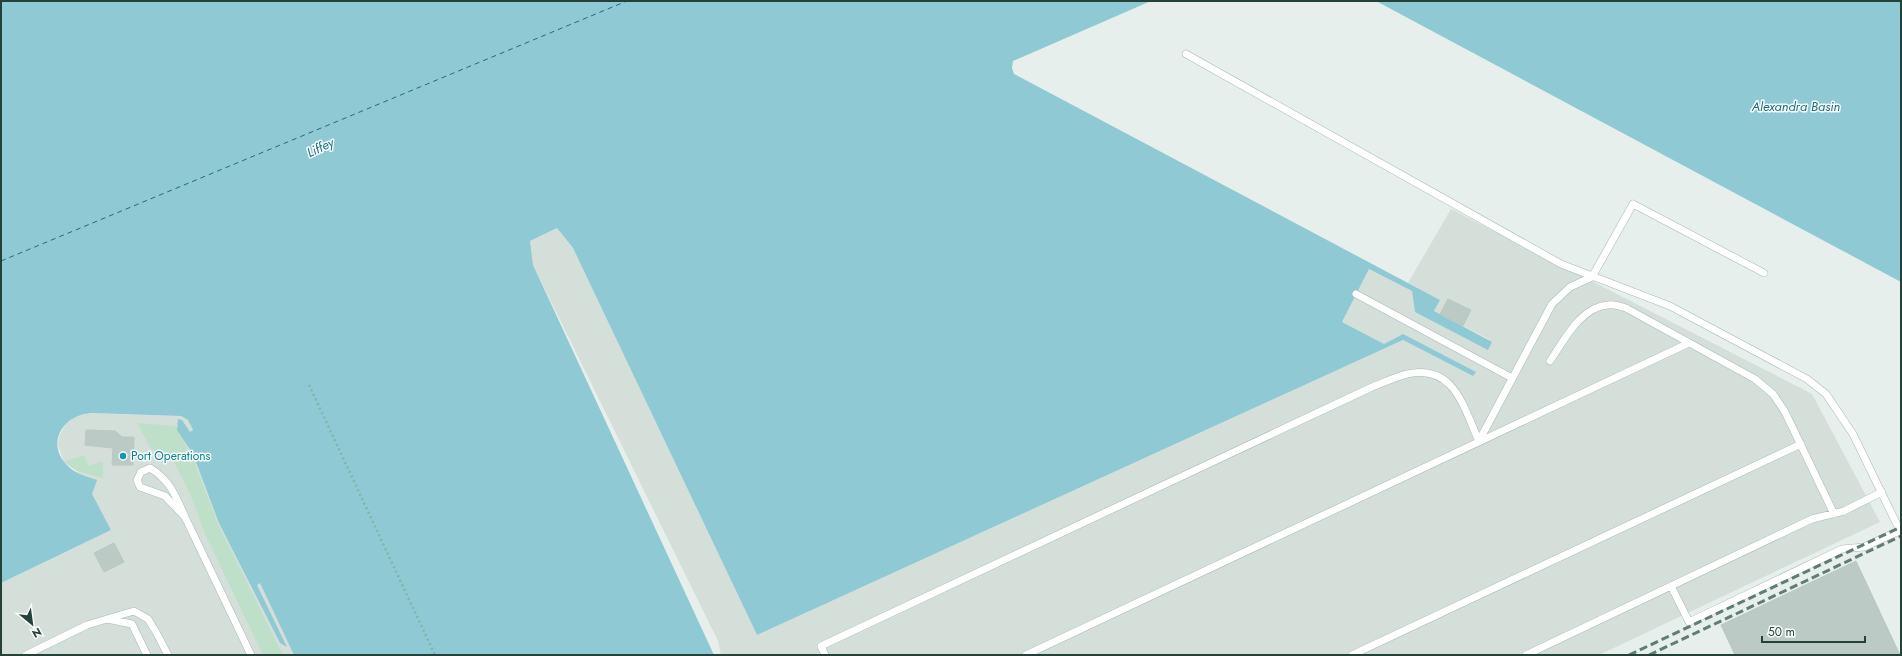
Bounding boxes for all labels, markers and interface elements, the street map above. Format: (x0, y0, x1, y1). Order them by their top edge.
water label: Alexandra Basin (1751, 97, 1841, 116)
water label: Liffey (303, 132, 338, 162)
place label: Port Operations (131, 447, 211, 465)
marker: Port Operations (118, 451, 128, 461)
north arrow (12, 604, 52, 644)
scale bar (1762, 618, 1865, 644)
text: 50 m (1768, 623, 1795, 641)
text: N (29, 624, 45, 642)

